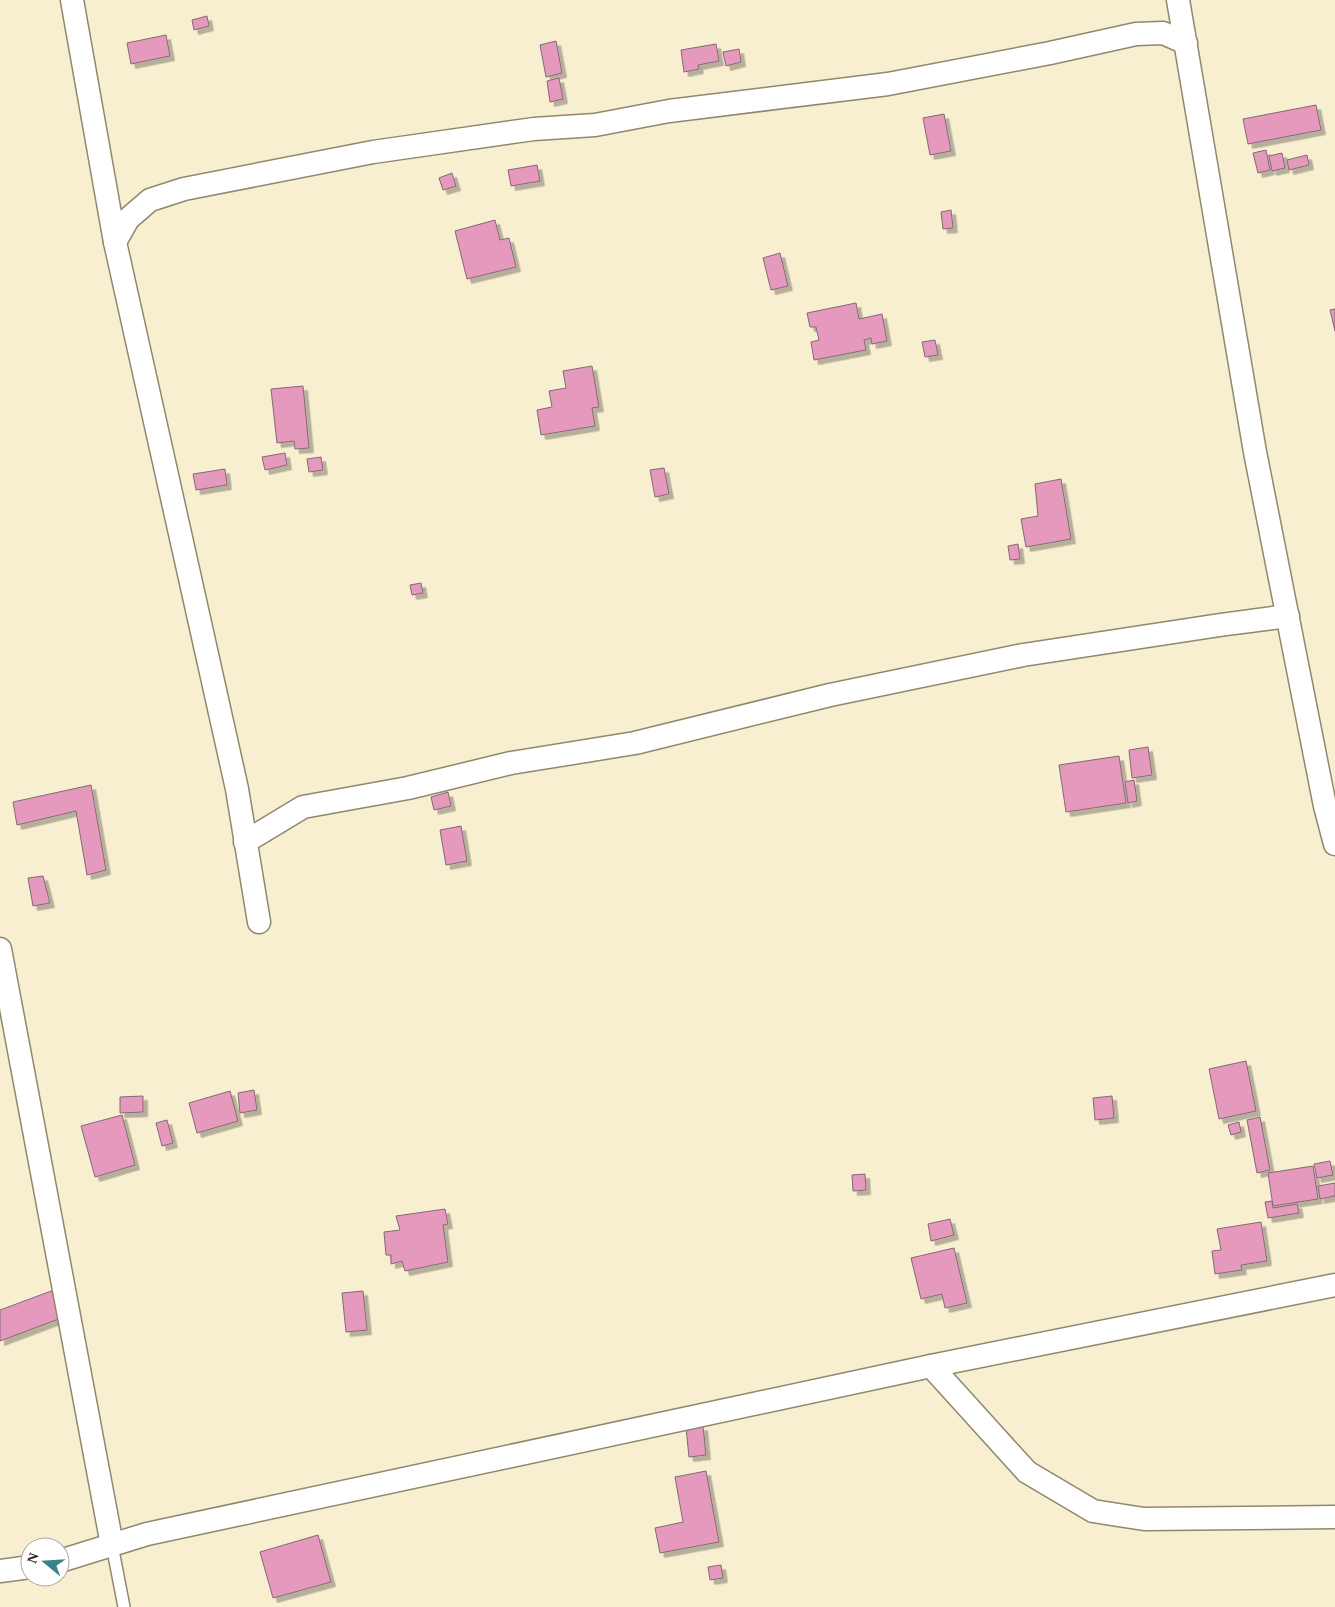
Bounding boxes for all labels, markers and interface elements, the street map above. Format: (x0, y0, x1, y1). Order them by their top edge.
north arrow (20, 1537, 70, 1587)
text: N (24, 1551, 42, 1565)

